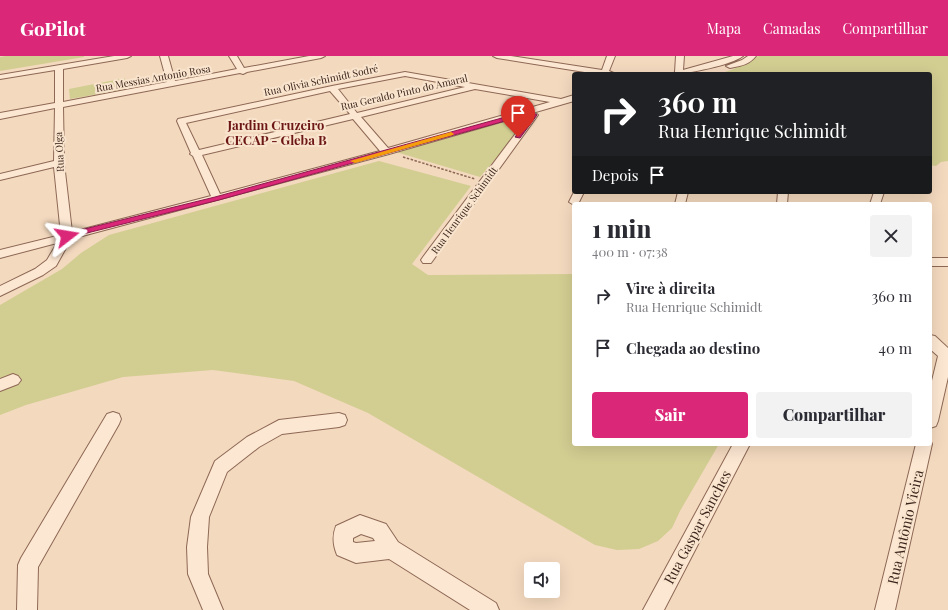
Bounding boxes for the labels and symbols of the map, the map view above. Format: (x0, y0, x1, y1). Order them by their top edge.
street label: Rua Messias Antonio Rosa (95, 61, 211, 95)
street label: Rua Olivia Schimidt Sodré (263, 61, 379, 99)
street label: Rua Geraldo Pinto do Amaral (339, 71, 469, 113)
pin (501, 96, 535, 137)
district label: Jardim Cruzeiro CECAP - Gleba B (225, 116, 327, 148)
street label: Rua Olga (51, 132, 67, 172)
street label: Rua Henrique Schimidt (428, 163, 501, 256)
position arrow (46, 215, 88, 257)
street label: Rua Gaspar Sanches (659, 467, 735, 587)
street label: Rua Antônio Vieira (883, 468, 927, 586)

